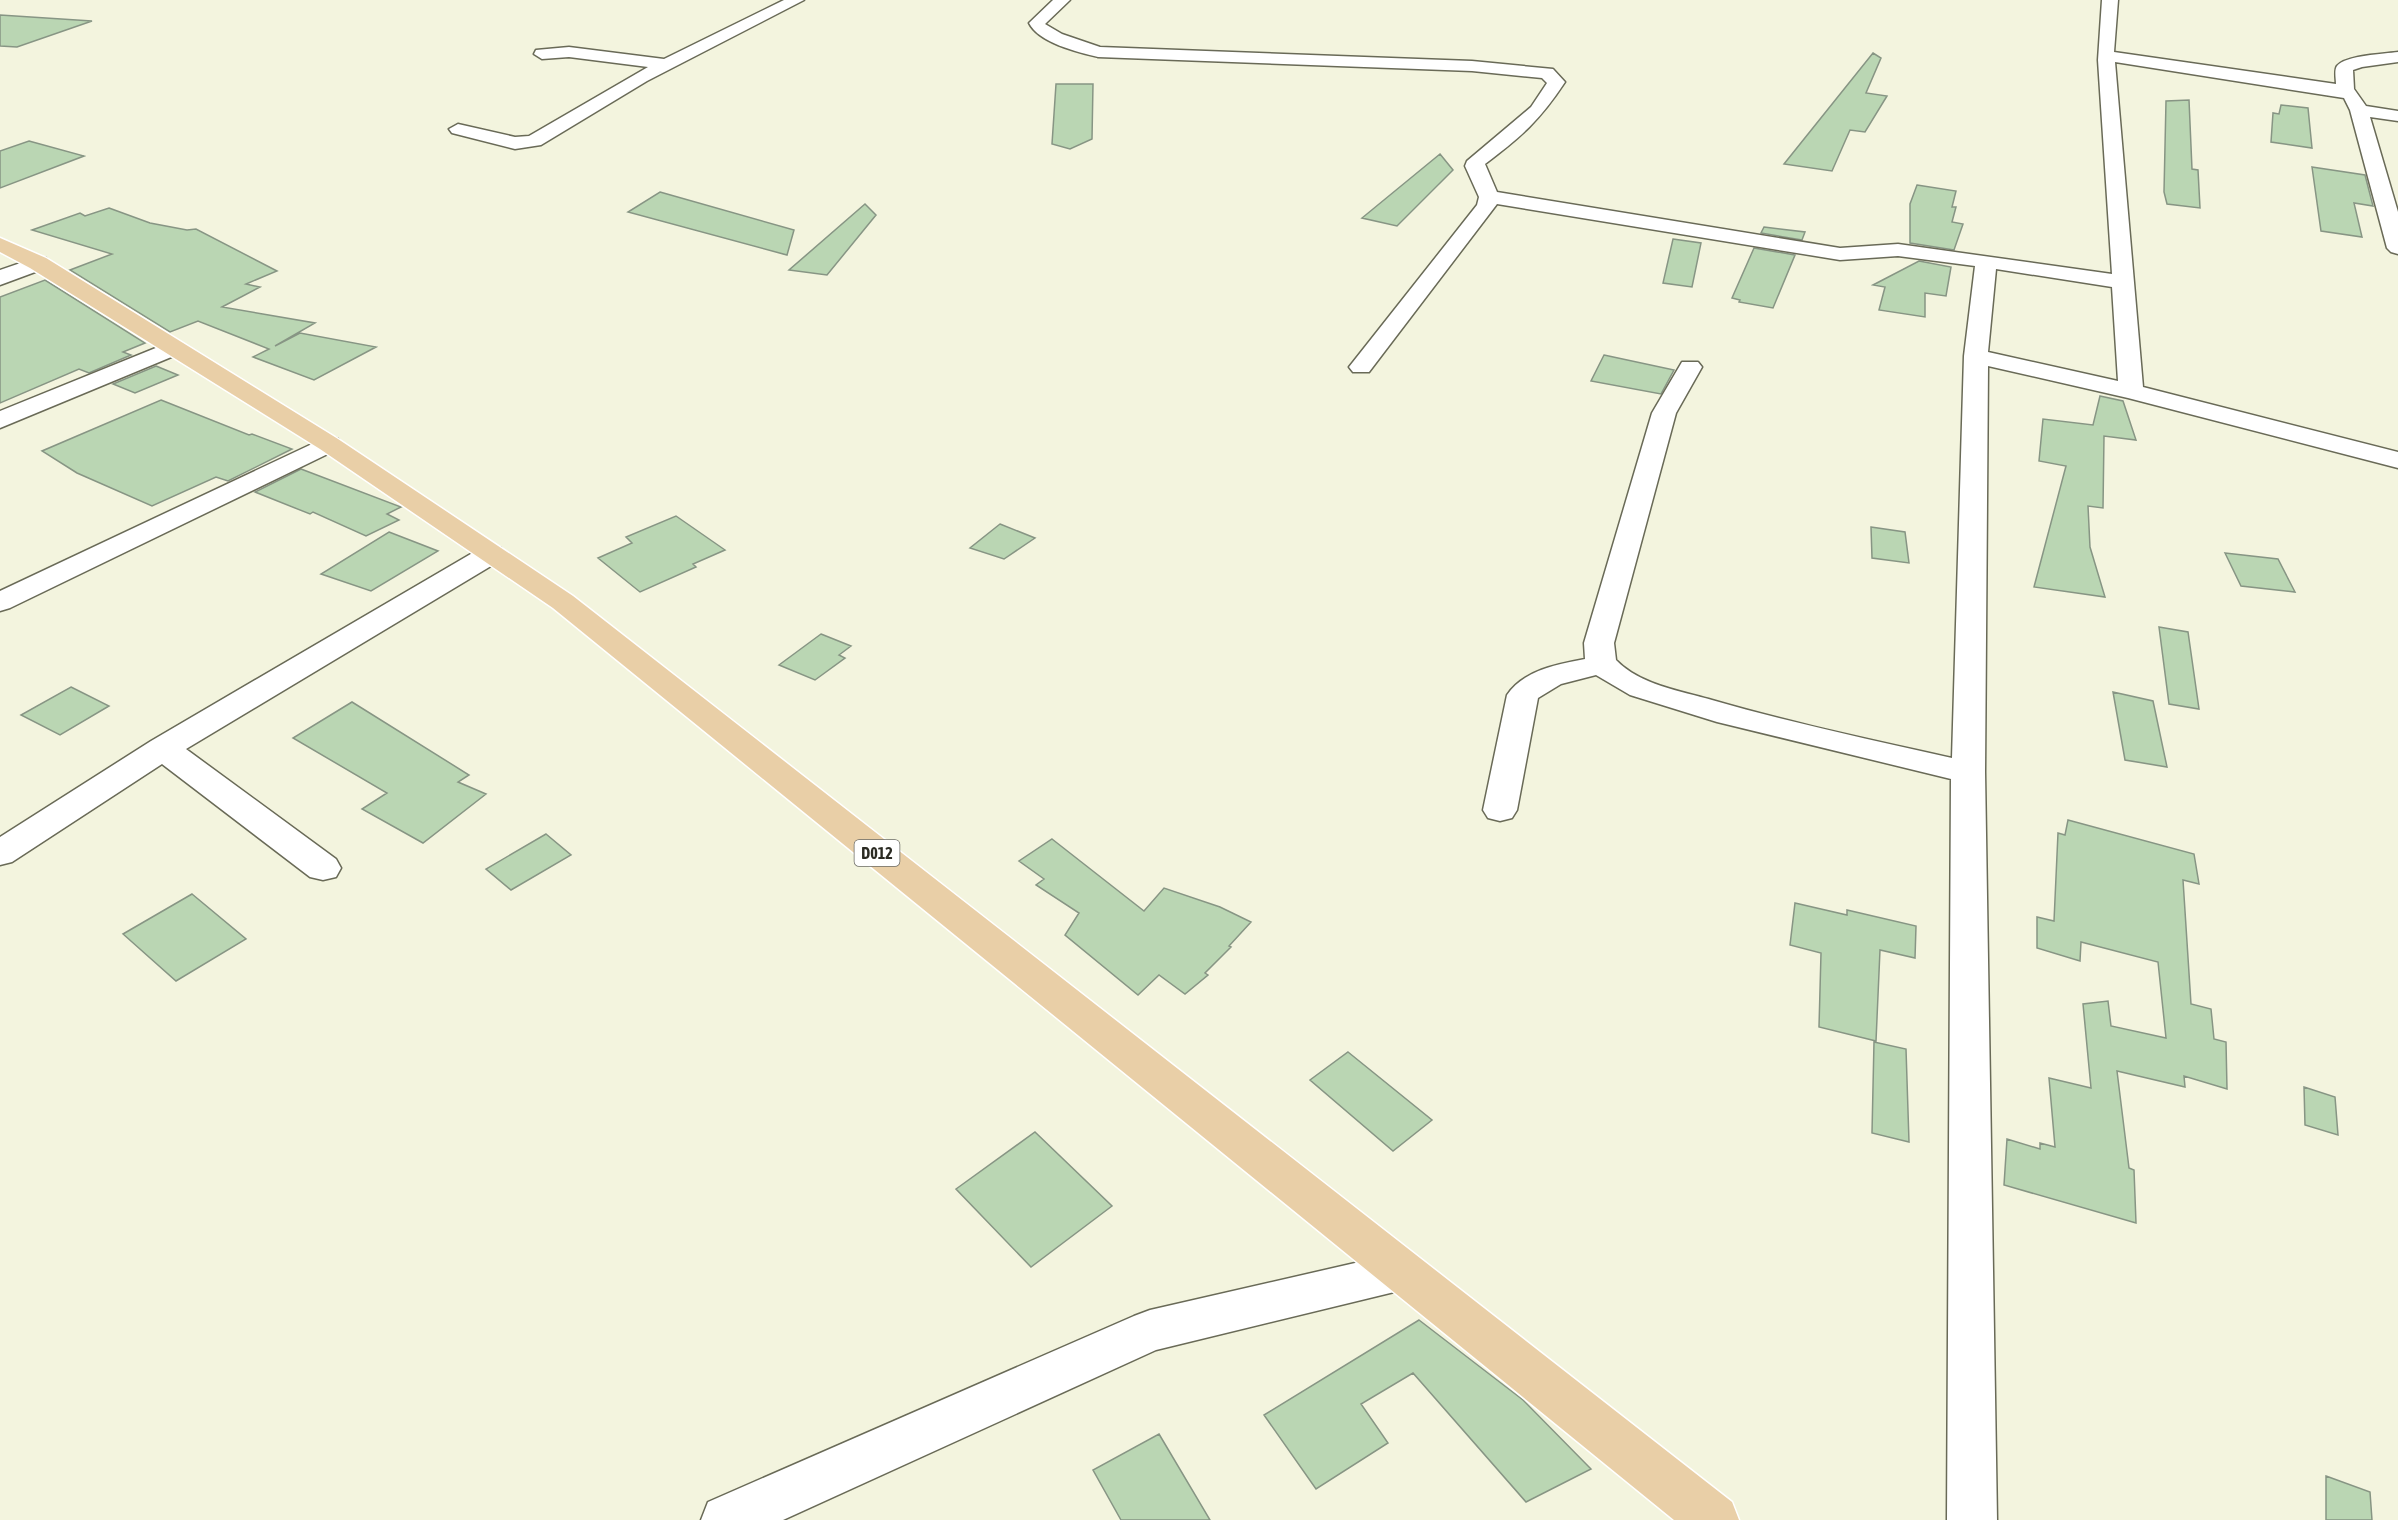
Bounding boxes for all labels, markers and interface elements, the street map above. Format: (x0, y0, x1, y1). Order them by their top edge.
road number: D012 (854, 840, 900, 866)

